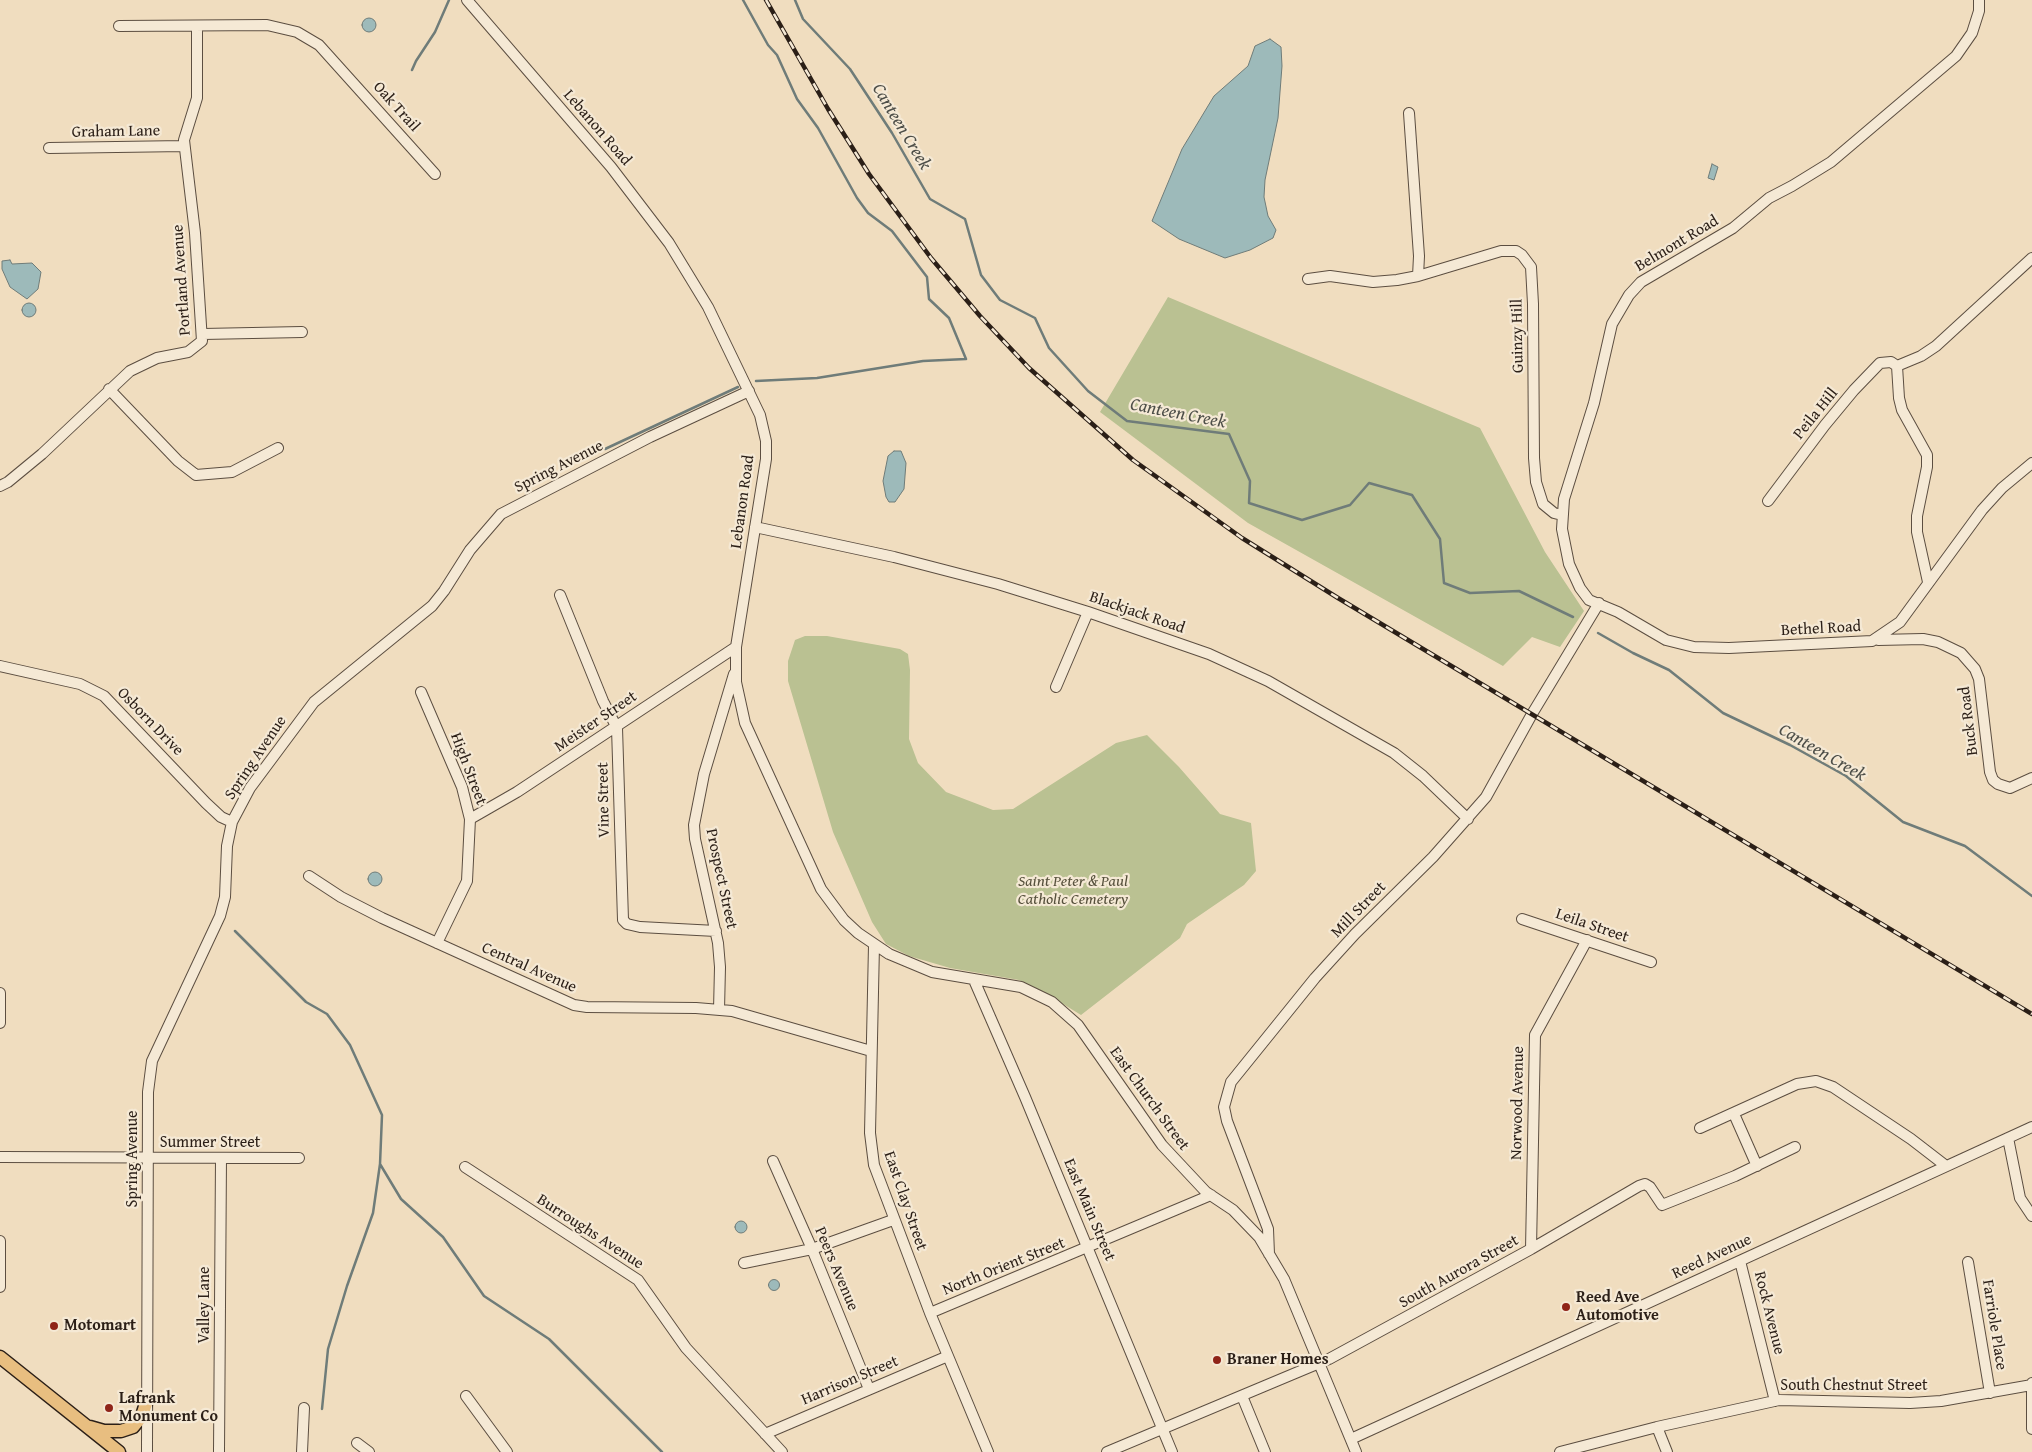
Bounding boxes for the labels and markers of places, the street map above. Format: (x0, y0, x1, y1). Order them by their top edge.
place label: Reed Ave Automotive (1576, 1288, 1659, 1326)
marker: Reed Ave Automotive (1560, 1301, 1572, 1313)
place label: Motomart (64, 1316, 136, 1336)
marker: Motomart (48, 1320, 60, 1332)
place label: Braner Homes (1227, 1350, 1329, 1370)
marker: Braner Homes (1211, 1354, 1223, 1366)
place label: Lafrank Monument Co (119, 1389, 218, 1427)
marker: Lafrank Monument Co (103, 1402, 115, 1414)

